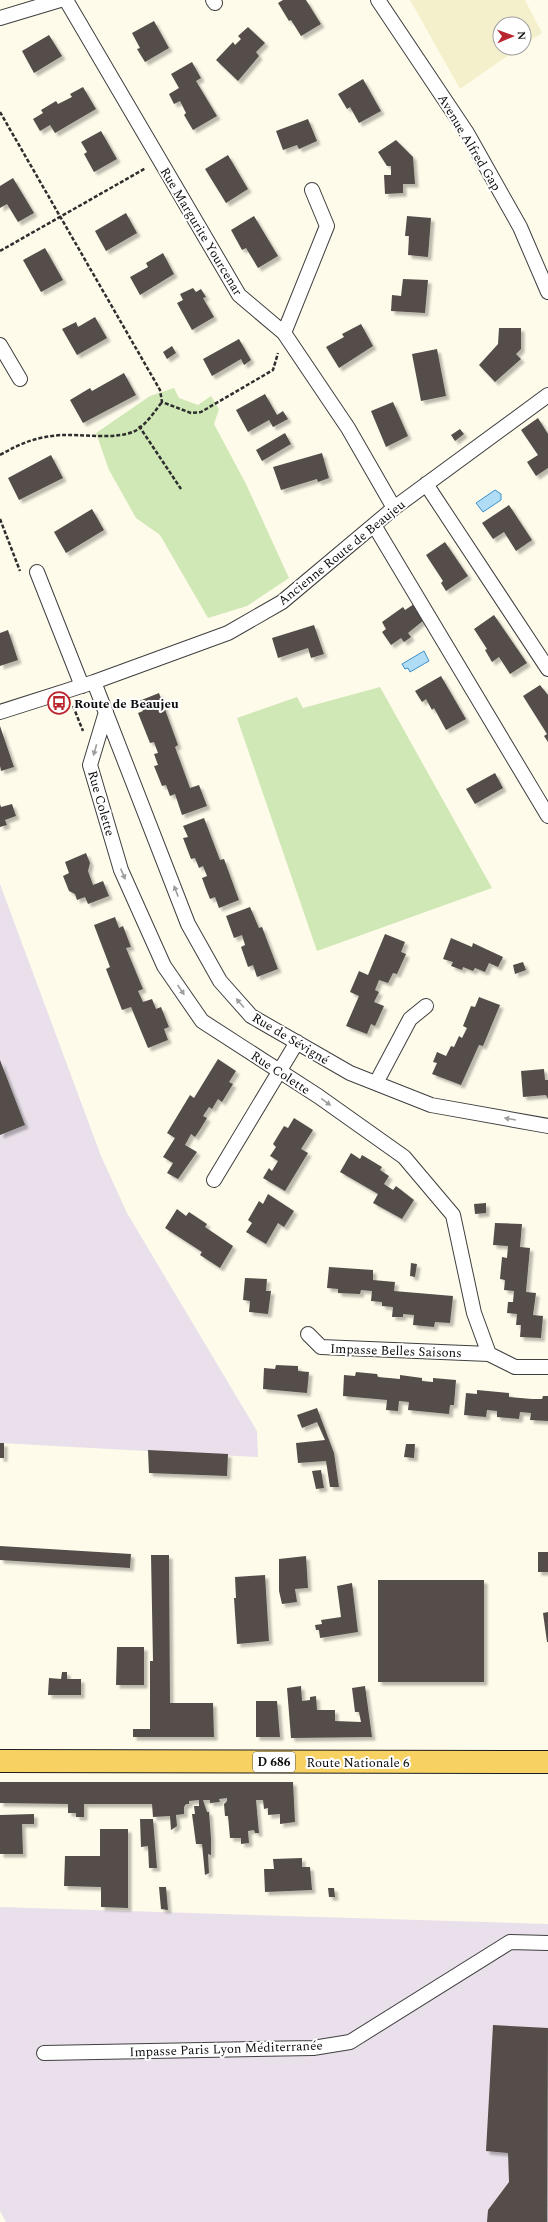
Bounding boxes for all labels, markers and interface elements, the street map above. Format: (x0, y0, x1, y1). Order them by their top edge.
north arrow (492, 16, 532, 56)
text: N (513, 31, 530, 40)
street label: Avenue Alfred Gap (432, 90, 506, 195)
street label: Rue Margurite Yourcenar (155, 164, 247, 300)
street label: Ancienne Route de Beaujeu (274, 495, 410, 611)
bus stop icon: Route de Beaujeu (46, 690, 72, 716)
place label: Route de Beaujeu (74, 694, 179, 714)
one-way arrow (92, 744, 98, 756)
street label: Rue Colette (82, 768, 120, 838)
one-way arrow (120, 869, 126, 880)
one-way arrow (172, 885, 178, 897)
one-way arrow (177, 984, 184, 996)
one-way arrow (235, 998, 244, 1009)
street label: Rue de Sévigné (248, 1008, 333, 1070)
street label: Rue Colette (247, 1046, 314, 1100)
one-way arrow (321, 1098, 332, 1106)
one-way arrow (504, 1116, 516, 1122)
street label: Impasse Belles Saisons (330, 1339, 462, 1363)
road number: D 686 (253, 1752, 295, 1772)
street label: Route Nationale 6 (306, 1753, 410, 1773)
street label: Impasse Paris Lyon Méditerranée (129, 2036, 323, 2062)

